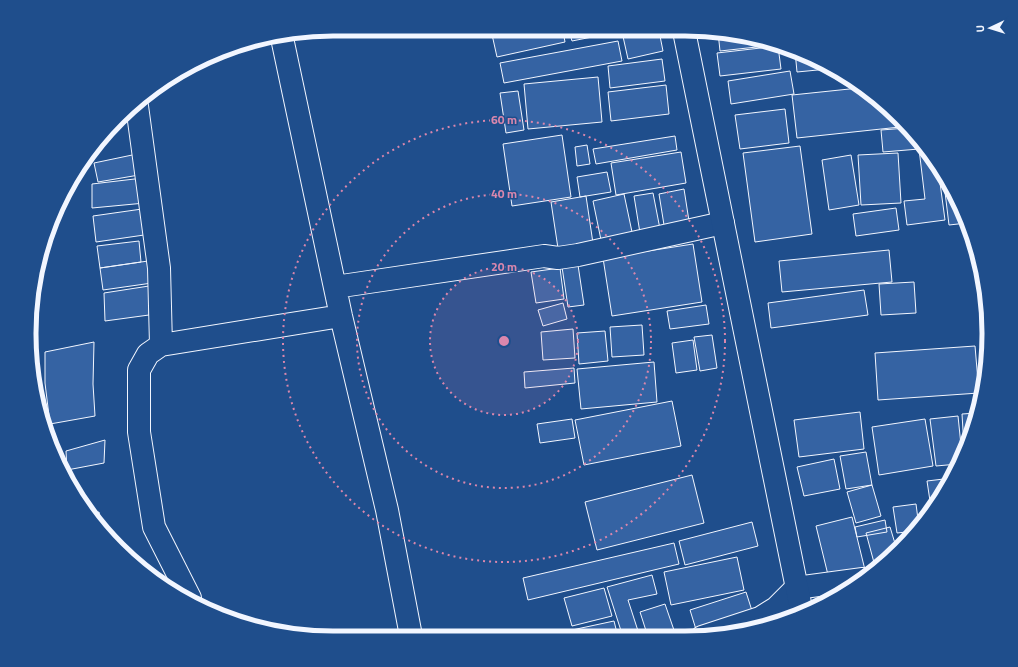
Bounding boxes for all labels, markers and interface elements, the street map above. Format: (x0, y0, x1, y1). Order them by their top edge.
north arrow (970, 8, 1010, 48)
text: U (972, 25, 988, 33)
text: 60 m (491, 110, 517, 129)
text: 40 m (491, 184, 517, 203)
text: 20 m (491, 257, 517, 276)
centre of rings (497, 334, 511, 348)

